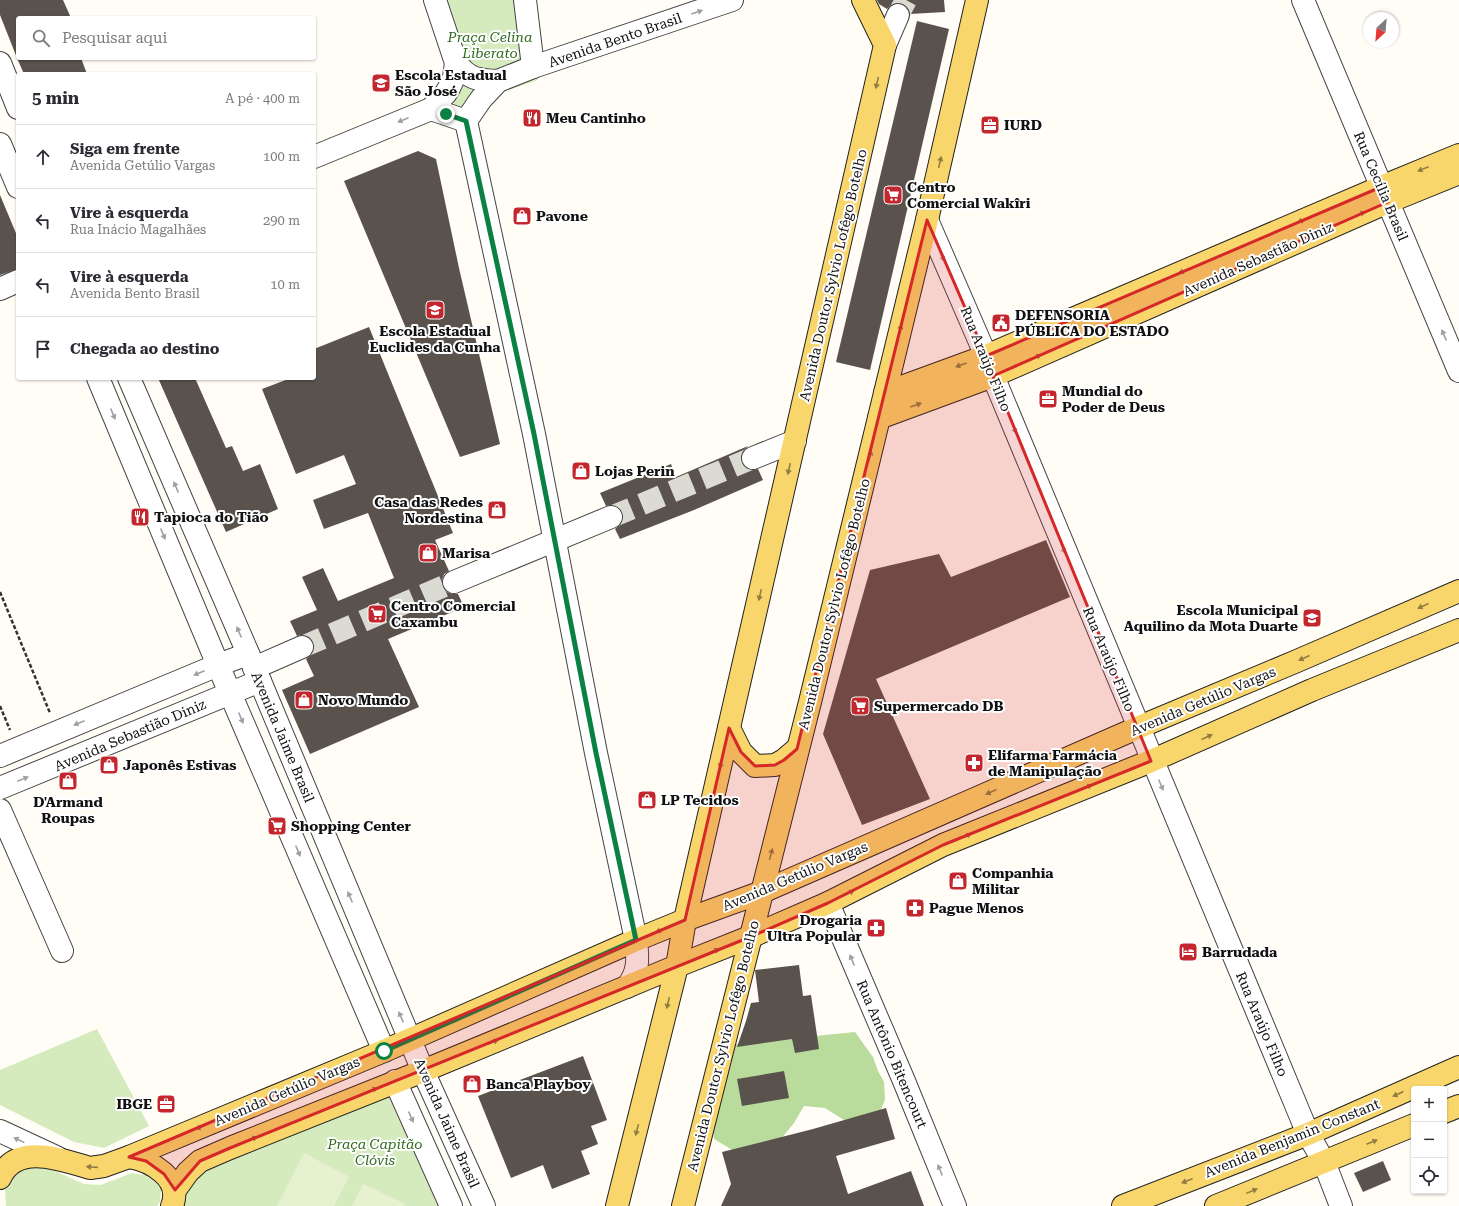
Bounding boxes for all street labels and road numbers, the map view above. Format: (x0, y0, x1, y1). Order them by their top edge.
street label: Avenida Bento Brasil (546, 9, 684, 70)
street label: Rua Cecília Brasil (1351, 129, 1412, 244)
street label: Avenida Doutor Sylvio Lofêgo Botelho (796, 147, 870, 403)
street label: Avenida Sebastião Diniz (1180, 218, 1336, 299)
street label: Rua Araújo Filho (958, 304, 1014, 414)
street label: Avenida Doutor Sylvio Lofêgo Botelho (795, 477, 873, 731)
street label: Rua Araújo Filho (1080, 604, 1138, 714)
street label: Avenida Getúlio Vargas (1128, 663, 1278, 739)
street label: Avenida Jaime Brasil (248, 669, 318, 805)
street label: Avenida Sebastião Diniz (52, 696, 208, 774)
street label: Avenida Getúlio Vargas (720, 838, 870, 914)
street label: Avenida Doutor Sylvio Lofêgo Botelho (684, 919, 762, 1173)
street label: Rua Araújo Filho (1233, 969, 1291, 1079)
street label: Rua Antônio Bitencourt (853, 977, 931, 1131)
street label: Avenida Getúlio Vargas (212, 1053, 362, 1129)
street label: Avenida Jaime Brasil (411, 1056, 483, 1191)
street label: Avenida Benjamin Constant (1202, 1095, 1382, 1181)

